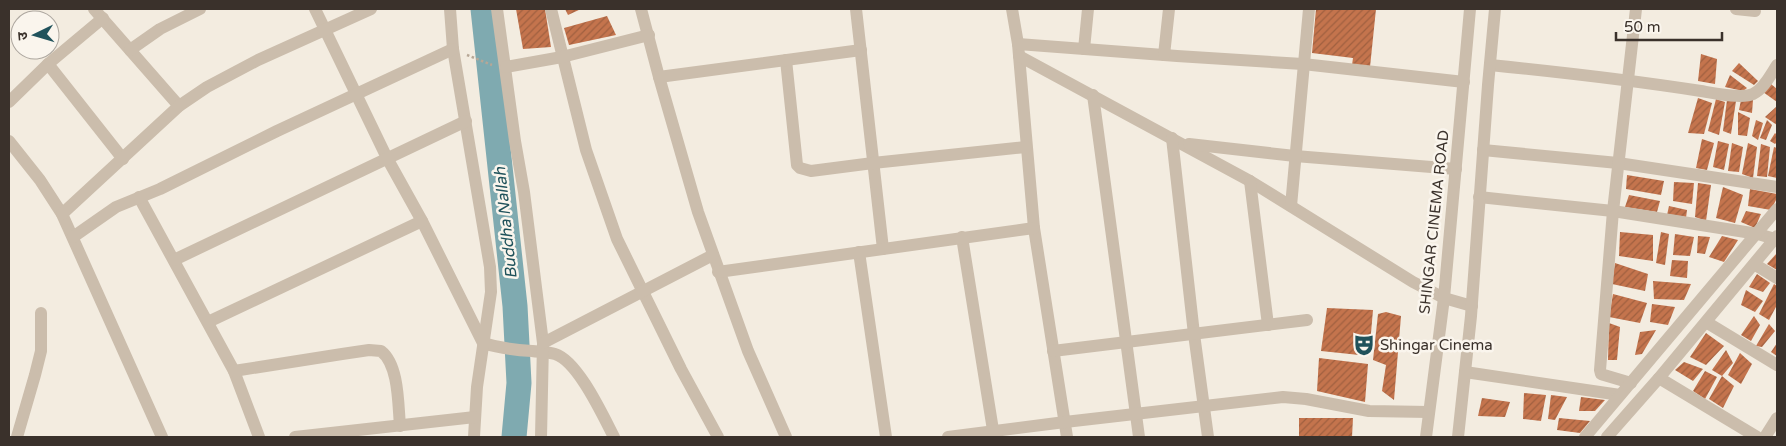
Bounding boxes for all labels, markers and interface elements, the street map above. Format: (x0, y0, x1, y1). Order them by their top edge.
north arrow (10, 10, 60, 60)
scale bar (1616, 10, 1722, 42)
text: 50 m (1624, 18, 1661, 36)
text: उ (14, 30, 31, 41)
street label: SHINGAR CINEMA ROAD (1415, 129, 1453, 315)
water label: Buddha Nallah (490, 165, 522, 280)
theatre icon: Shingar Cinema (1351, 332, 1377, 358)
place label: Shingar Cinema (1380, 336, 1493, 354)

